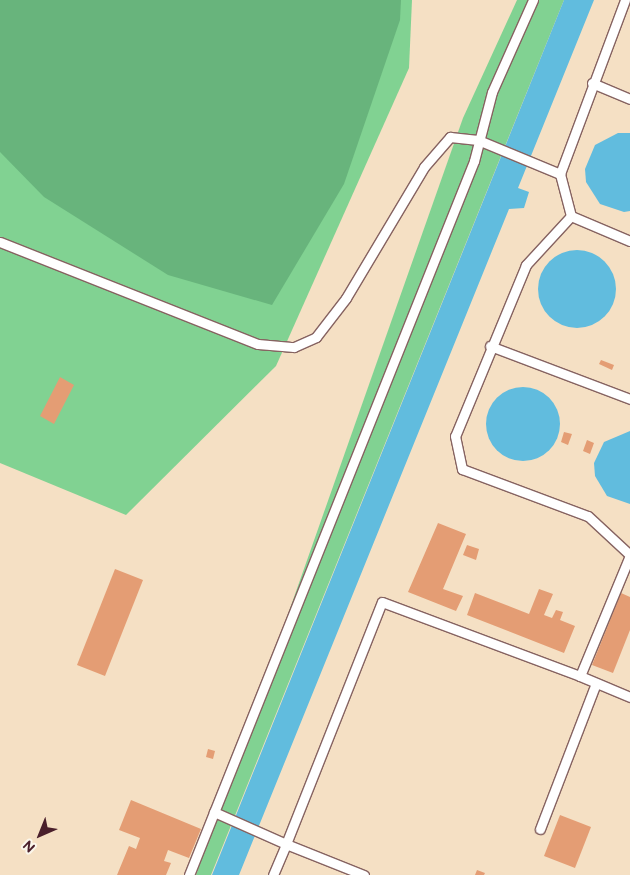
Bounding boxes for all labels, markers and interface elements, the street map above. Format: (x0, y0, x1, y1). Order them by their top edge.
north arrow (15, 810, 65, 860)
text: N (20, 836, 39, 856)

